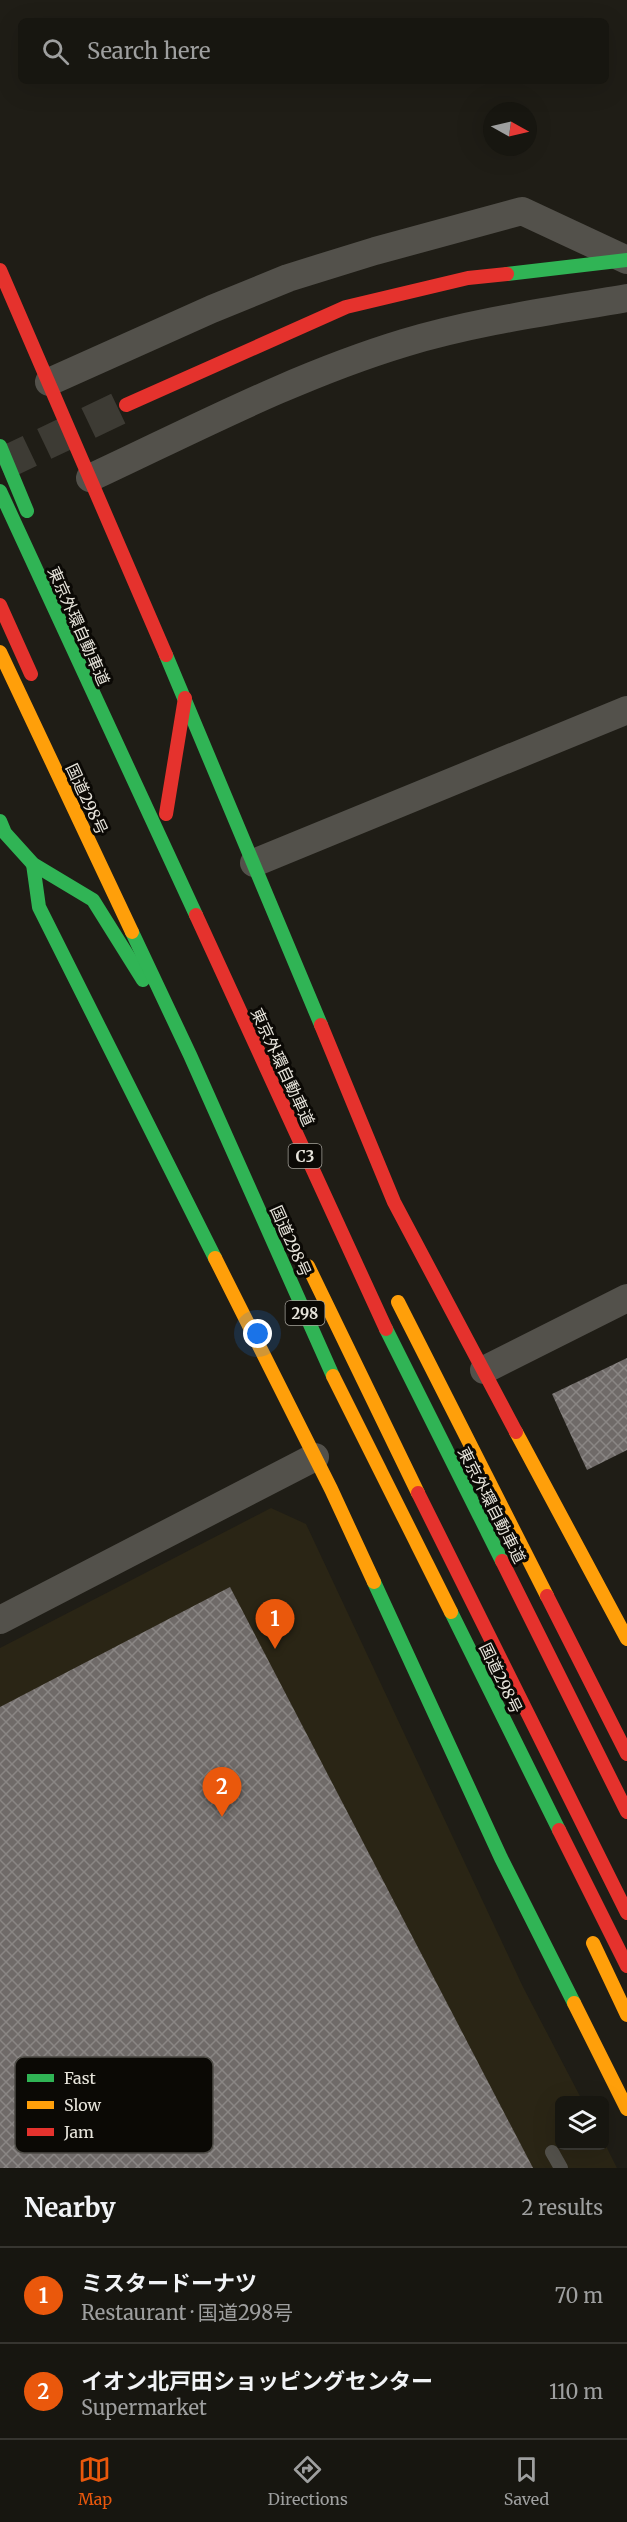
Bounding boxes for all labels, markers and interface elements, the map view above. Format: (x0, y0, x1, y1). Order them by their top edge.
search box (18, 18, 609, 84)
icon: search (39, 35, 72, 68)
text: Search here (87, 37, 210, 65)
north arrow (483, 102, 537, 156)
street label: 東京外環自動車道 (44, 563, 114, 689)
street label: 国道298号 (62, 760, 112, 838)
street label: 東京外環自動車道 (247, 1005, 319, 1129)
road number: C3 (288, 1144, 322, 1168)
street label: 国道298号 (266, 1202, 316, 1280)
road number: 298 (286, 1301, 324, 1325)
your location (243, 1319, 272, 1348)
street label: 東京外環自動車道 (454, 1443, 530, 1567)
pin: 1 (256, 1600, 294, 1649)
street label: 国道298号 (475, 1639, 527, 1717)
pin: 2 (202, 1768, 242, 1817)
legend (15, 2057, 213, 2153)
text: Fast (64, 2068, 97, 2088)
text: Slow (64, 2095, 102, 2115)
map controls (555, 2096, 609, 2150)
button: layers (555, 2096, 609, 2150)
text: Jam (63, 2122, 94, 2142)
text: Nearby (24, 2191, 116, 2224)
text: 2 results (521, 2195, 603, 2220)
text: ミスタードーナツ (81, 2269, 257, 2297)
text: 1 (39, 2283, 48, 2308)
text: 70 m (555, 2283, 603, 2308)
text: Restaurant · 国道298号 (81, 2300, 293, 2325)
text: イオン北戸田ショッピングセンター (81, 2367, 433, 2395)
text: 2 (38, 2379, 49, 2404)
text: 110 m (549, 2379, 603, 2404)
text: Supermarket (81, 2395, 207, 2420)
tab: Map (78, 2453, 112, 2509)
tab: Directions (268, 2453, 348, 2509)
tab: Saved (504, 2453, 549, 2509)

